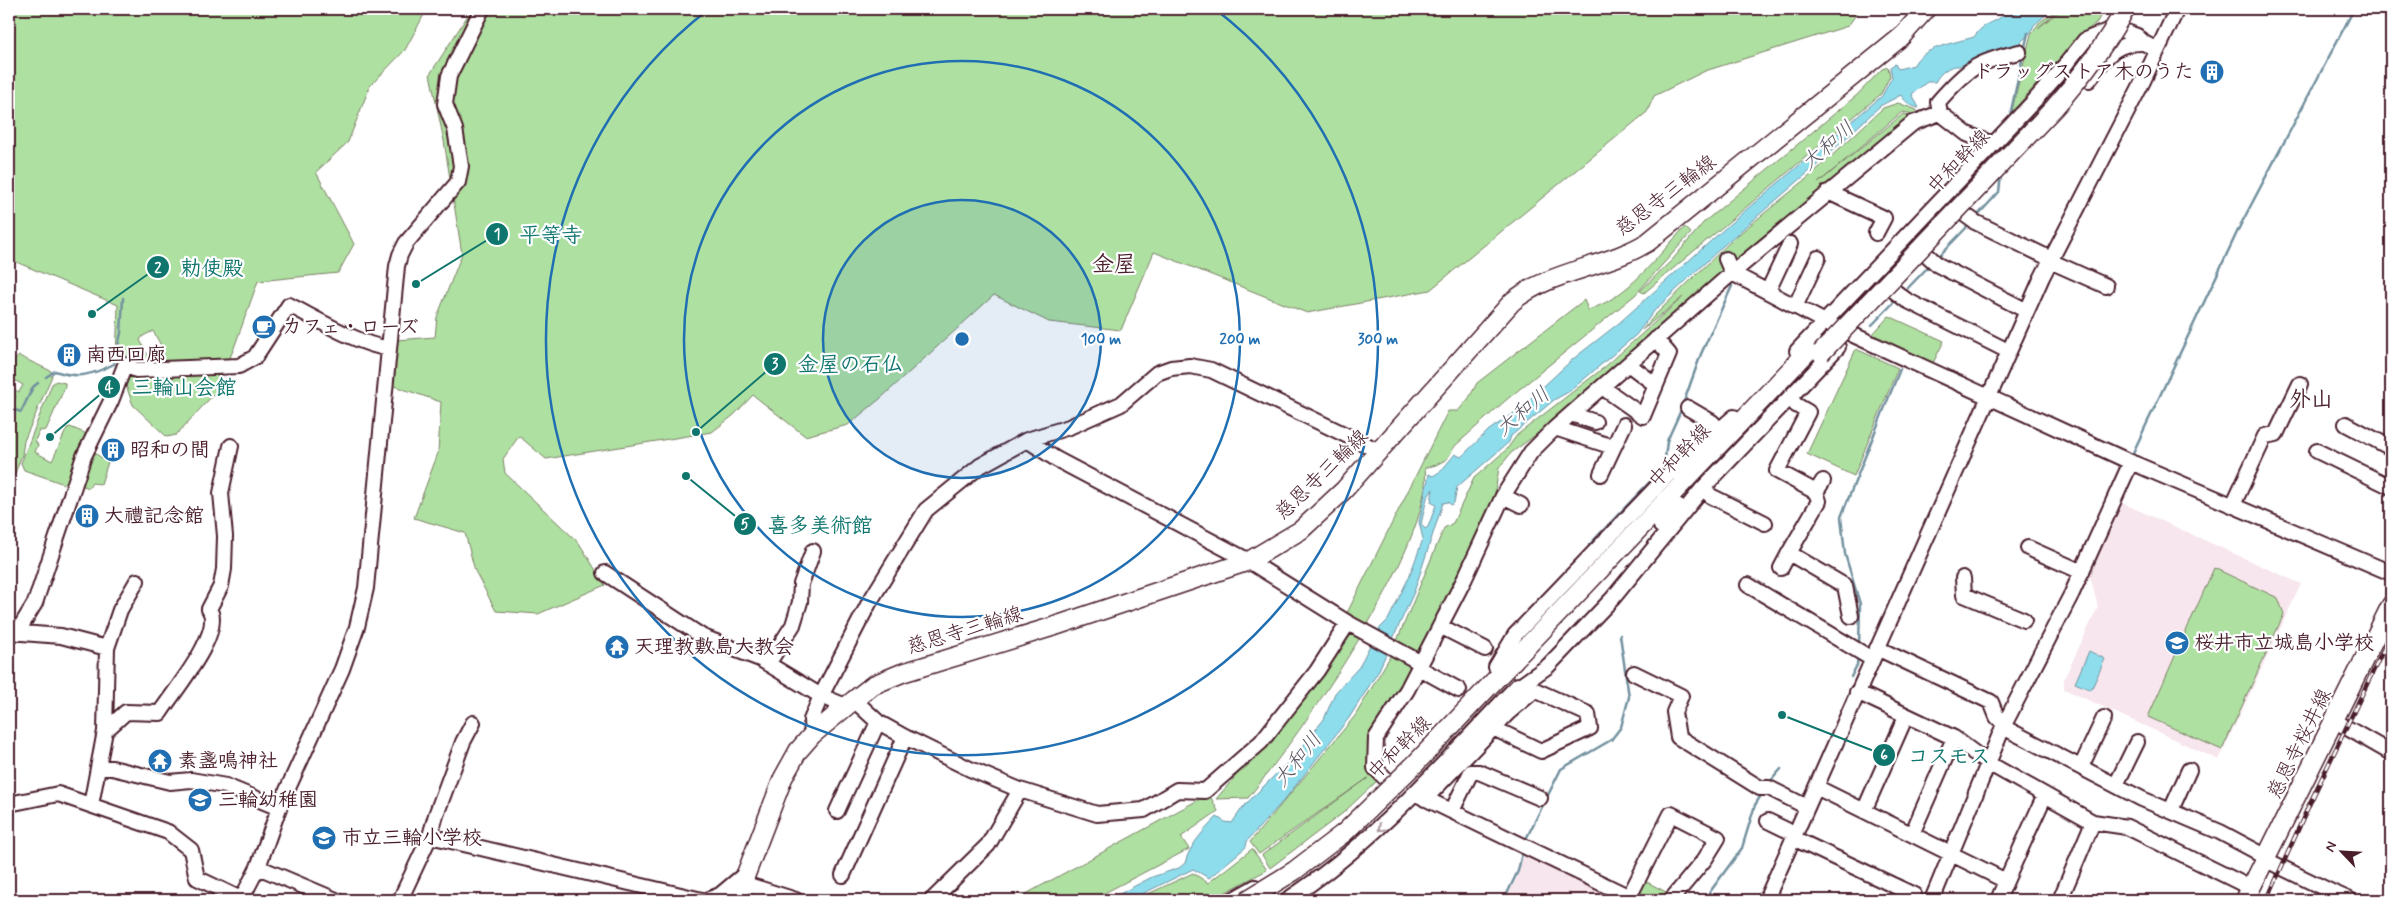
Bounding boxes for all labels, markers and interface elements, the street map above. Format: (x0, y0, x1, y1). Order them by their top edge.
place label: ドラッグストア木のうた (1974, 59, 2194, 86)
building icon: ドラッグストア木のうた (2199, 59, 2225, 85)
water label: 大和川 (1795, 115, 1861, 177)
street label: 中和幹線 (1922, 124, 1996, 200)
street label: 慈恩寺三輪線 (1610, 149, 1722, 243)
callout: 平等寺 (485, 216, 593, 252)
text: 平等寺 (520, 222, 583, 250)
text: 1 (494, 225, 500, 245)
callout: 勅使殿 (146, 249, 254, 285)
district label: 金屋 (1092, 251, 1136, 279)
text: 勅使殿 (181, 255, 244, 283)
text: 2 (154, 259, 162, 279)
cafe icon: カフェ・ローズ (251, 314, 277, 340)
place label: カフェ・ローズ (282, 314, 419, 341)
centre of rings (953, 330, 971, 348)
text: 100 m (1081, 330, 1121, 350)
text: 200 m (1220, 330, 1261, 350)
text: 300 m (1358, 330, 1398, 350)
building icon: 南西回廊 (56, 342, 82, 368)
place label: 南西回廊 (86, 342, 166, 369)
callout: 金屋の石仏 (762, 346, 912, 382)
text: 金屋の石仏 (798, 351, 903, 379)
text: 3 (772, 355, 779, 375)
callout: 三輪山会館 (96, 369, 246, 405)
text: 三輪山会館 (132, 374, 237, 402)
text: 4 (105, 378, 114, 398)
water label: 大和川 (1490, 381, 1556, 443)
district label: 外山 (2289, 386, 2333, 414)
street label: 中和幹線 (1643, 418, 1717, 494)
street label: 慈恩寺三輪線 (1269, 424, 1375, 526)
building icon: 昭和の間 (100, 437, 126, 463)
place label: 昭和の間 (130, 437, 210, 464)
building icon: 大禮記念館 (74, 503, 100, 529)
place label: 大禮記念館 (104, 503, 204, 530)
callout: 喜多美術館 (733, 506, 883, 542)
text: 喜多美術館 (768, 512, 873, 540)
text: 5 (740, 515, 750, 535)
street label: 慈恩寺三輪線 (904, 601, 1026, 661)
school or university icon: 桜井市立城島小学校 (2164, 630, 2190, 656)
place label: 桜井市立城島小学校 (2194, 630, 2374, 657)
temple icon: 天理教敷島大教会 (604, 634, 630, 660)
place label: 天理教敷島大教会 (634, 634, 794, 661)
street label: 慈恩寺桜井線 (2262, 684, 2338, 804)
street label: 中和幹線 (1362, 710, 1438, 786)
water label: 大和川 (1267, 727, 1329, 793)
callout: コスモス (1872, 737, 2001, 773)
text: コスモス (1907, 743, 1991, 771)
text: 6 (1880, 746, 1888, 766)
temple icon: 素盞鳴神社 (147, 748, 173, 774)
place label: 素盞鳴神社 (178, 748, 278, 775)
school or university icon: 三輪幼稚園 (187, 787, 213, 813)
place label: 三輪幼稚園 (218, 787, 318, 814)
one-way arrow (1377, 822, 1386, 831)
school or university icon: 市立三輪小学校 (311, 825, 337, 851)
place label: 市立三輪小学校 (342, 825, 482, 852)
north arrow (2318, 826, 2368, 876)
text: N (2321, 839, 2341, 855)

